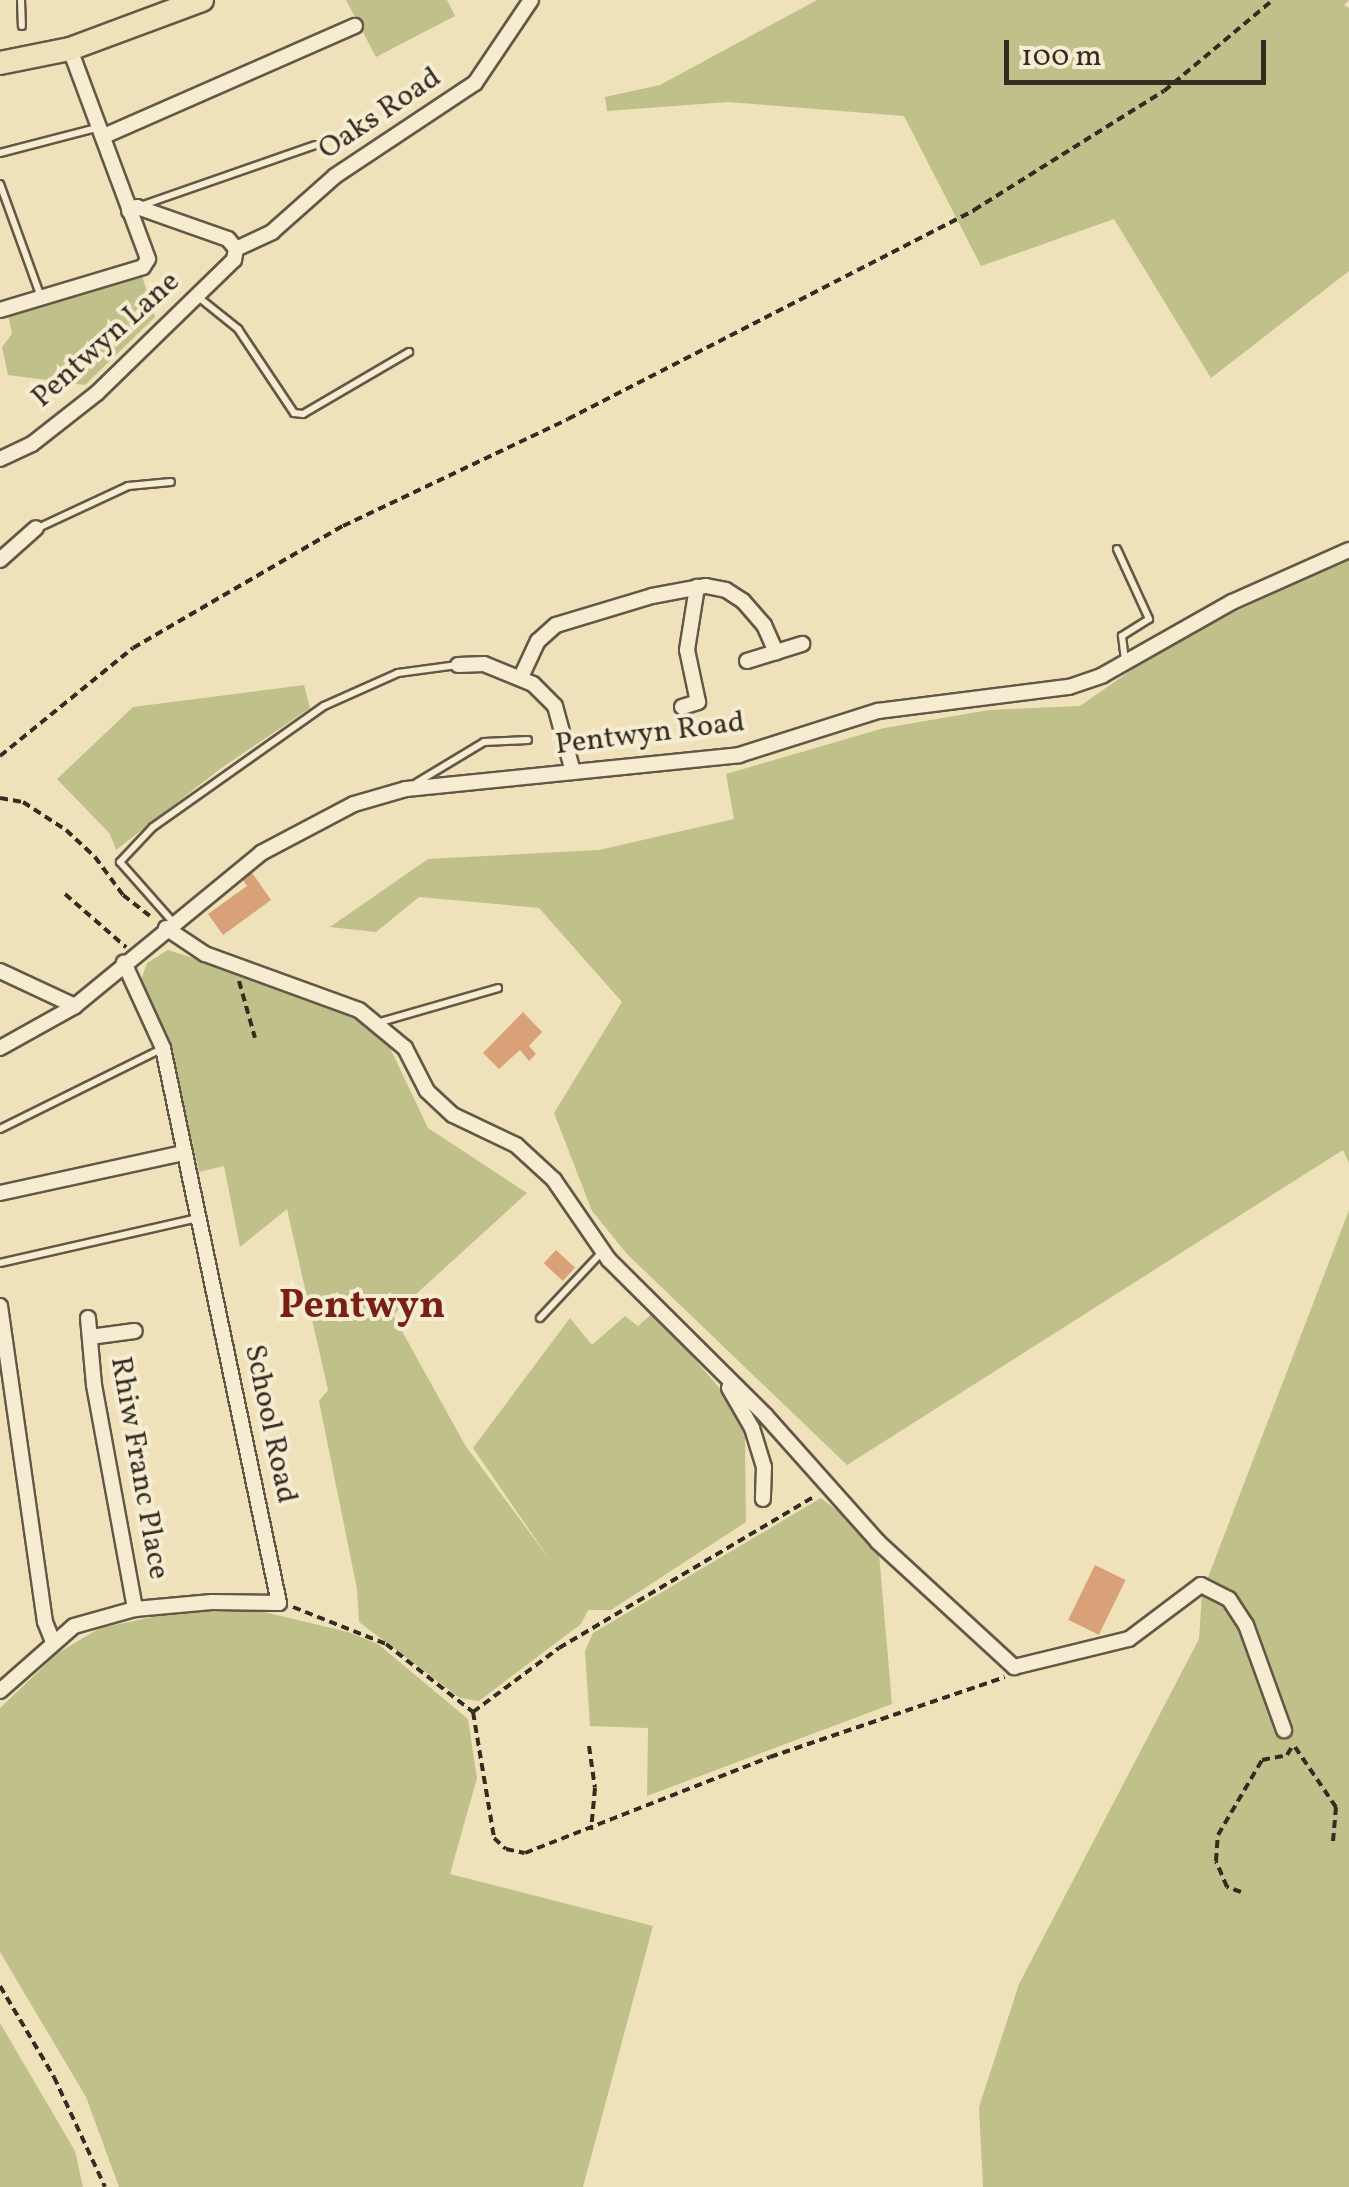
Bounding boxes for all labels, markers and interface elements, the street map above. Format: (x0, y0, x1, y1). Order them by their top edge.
scale bar (1009, 20, 1272, 82)
text: 100 m (1021, 36, 1102, 78)
street label: Oaks Road (312, 60, 448, 168)
street label: Pentwyn Lane (25, 264, 187, 416)
street label: Pentwyn Road (553, 705, 747, 763)
district label: Pentwyn (279, 1283, 445, 1331)
street label: School Road (236, 1341, 304, 1507)
street label: Rhiw Franc Place (102, 1353, 176, 1583)

